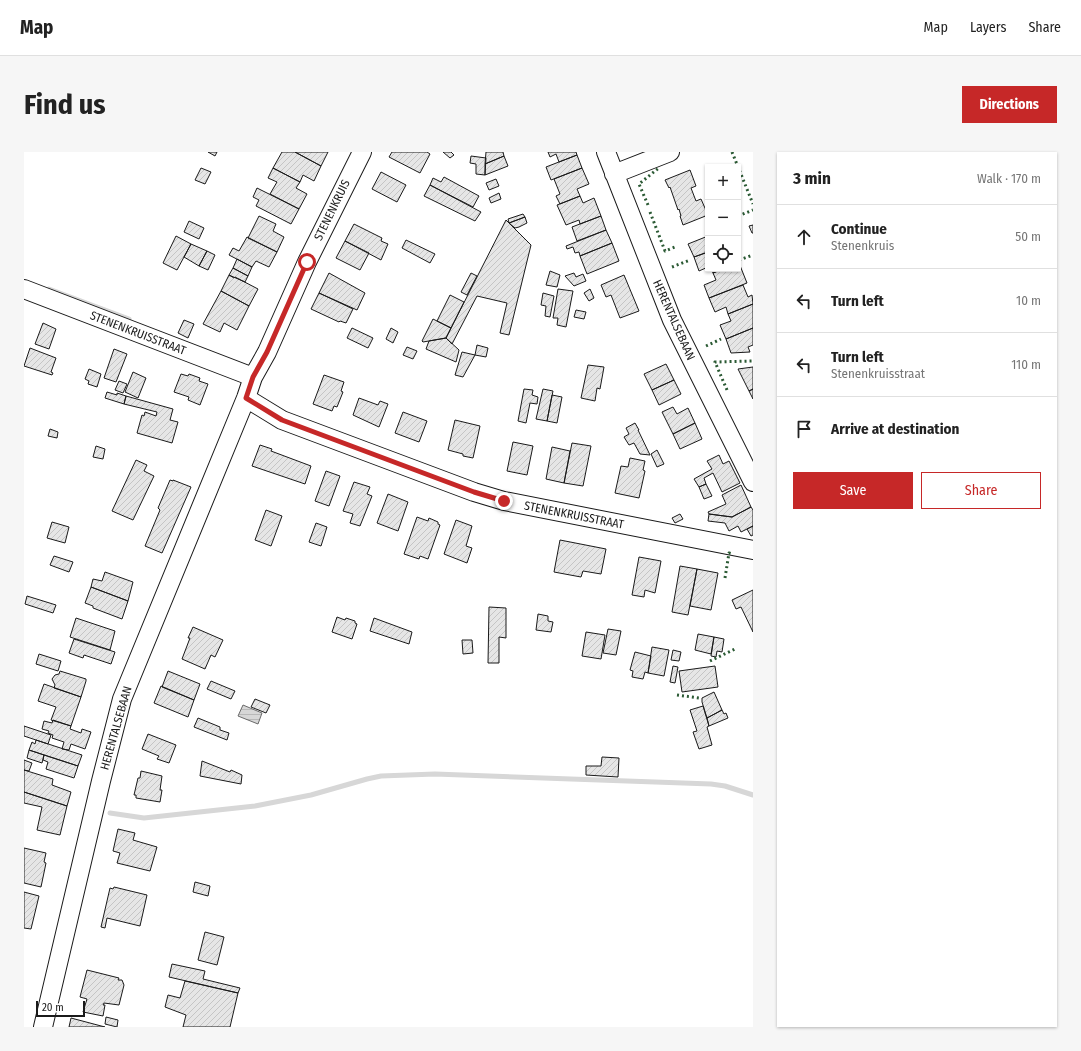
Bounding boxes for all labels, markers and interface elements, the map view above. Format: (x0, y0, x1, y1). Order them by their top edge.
text: Map (20, 16, 53, 39)
text: Map (924, 19, 948, 36)
text: Layers (970, 19, 1006, 36)
text: Share (1028, 19, 1061, 36)
button: Directions (962, 86, 1057, 123)
text: Find us (24, 88, 106, 121)
map controls (705, 164, 741, 272)
button: + (705, 164, 741, 200)
text: 3 min (793, 168, 831, 189)
text: Walk · 170 m (977, 171, 1041, 186)
street label: STENENKRUIS (311, 177, 353, 243)
button: − (705, 200, 741, 236)
text: Continue (831, 220, 887, 238)
icon: ahead (793, 226, 815, 248)
text: 50 m (1015, 229, 1041, 244)
button: locate (705, 236, 741, 272)
text: Stenenkruis (831, 238, 894, 253)
route start (298, 253, 316, 271)
street label: HERENTALSEBAAN (650, 278, 698, 362)
icon: left (793, 290, 815, 312)
text: Turn left (831, 292, 884, 310)
text: 10 m (1016, 293, 1041, 308)
street label: STENENKRUISSTRAAT (88, 308, 188, 358)
text: Turn left (831, 348, 884, 366)
icon: left (793, 354, 815, 376)
text: 110 m (1011, 357, 1041, 372)
text: Stenenkruisstraat (831, 366, 925, 381)
icon: arrive (793, 418, 815, 440)
text: Arrive at destination (831, 420, 959, 438)
button: Save (793, 472, 913, 509)
button: Share (921, 472, 1041, 509)
route end (495, 492, 513, 510)
street label: STENENKRUISSTRAAT (523, 498, 625, 532)
street label: HERENTALSEBAAN (97, 684, 135, 772)
scale bar (36, 999, 85, 1018)
text: 20 m (42, 1001, 64, 1014)

